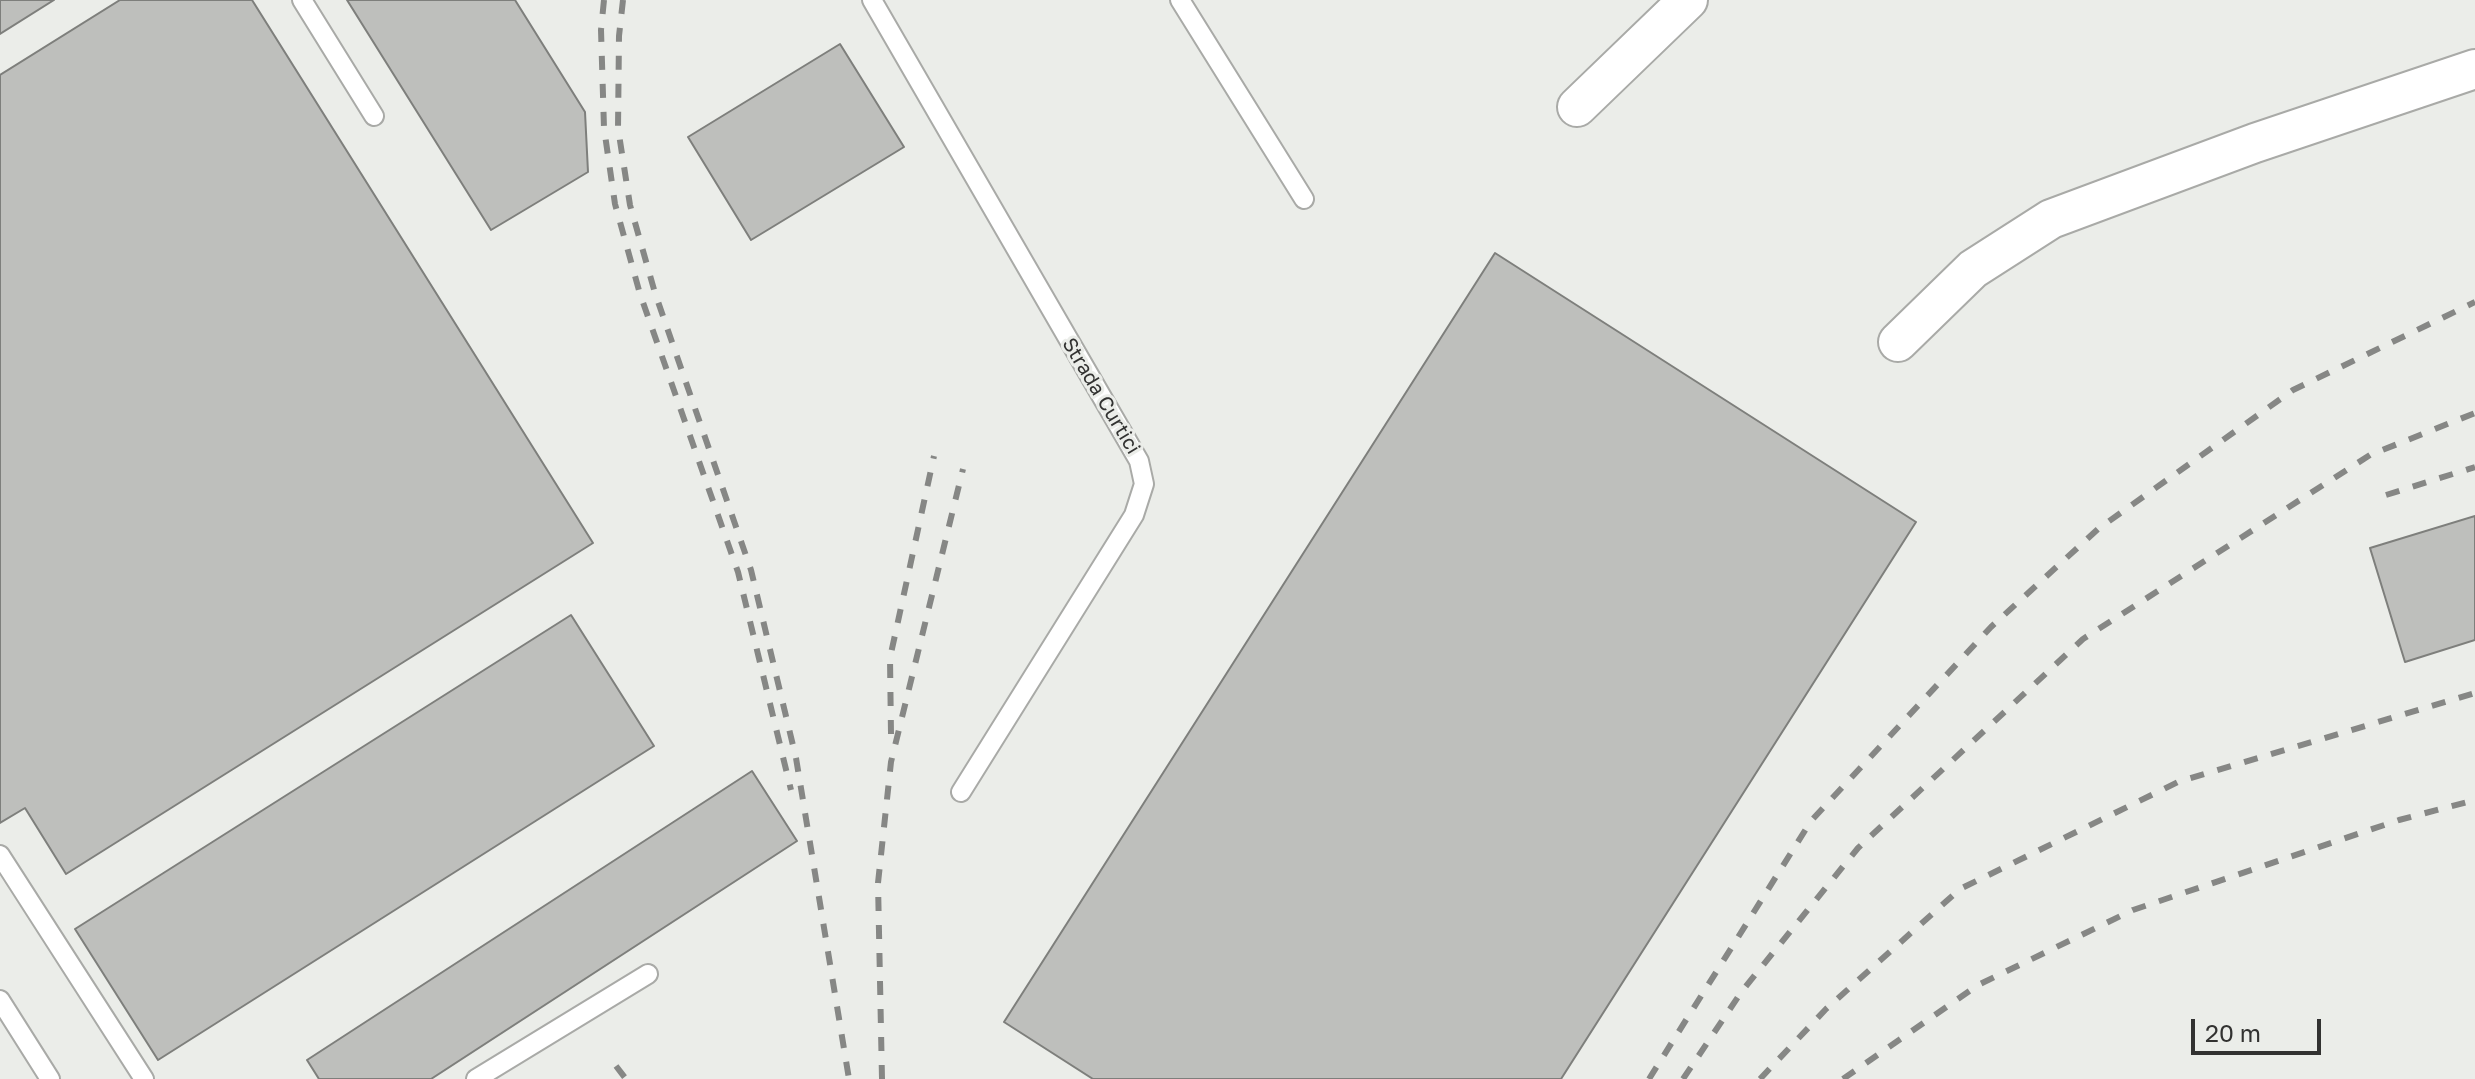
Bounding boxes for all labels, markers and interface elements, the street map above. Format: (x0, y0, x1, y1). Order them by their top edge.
street label: Strada Curtici (1057, 333, 1145, 459)
scale bar (2195, 1003, 2325, 1053)
text: 20 m (2205, 1018, 2261, 1047)

